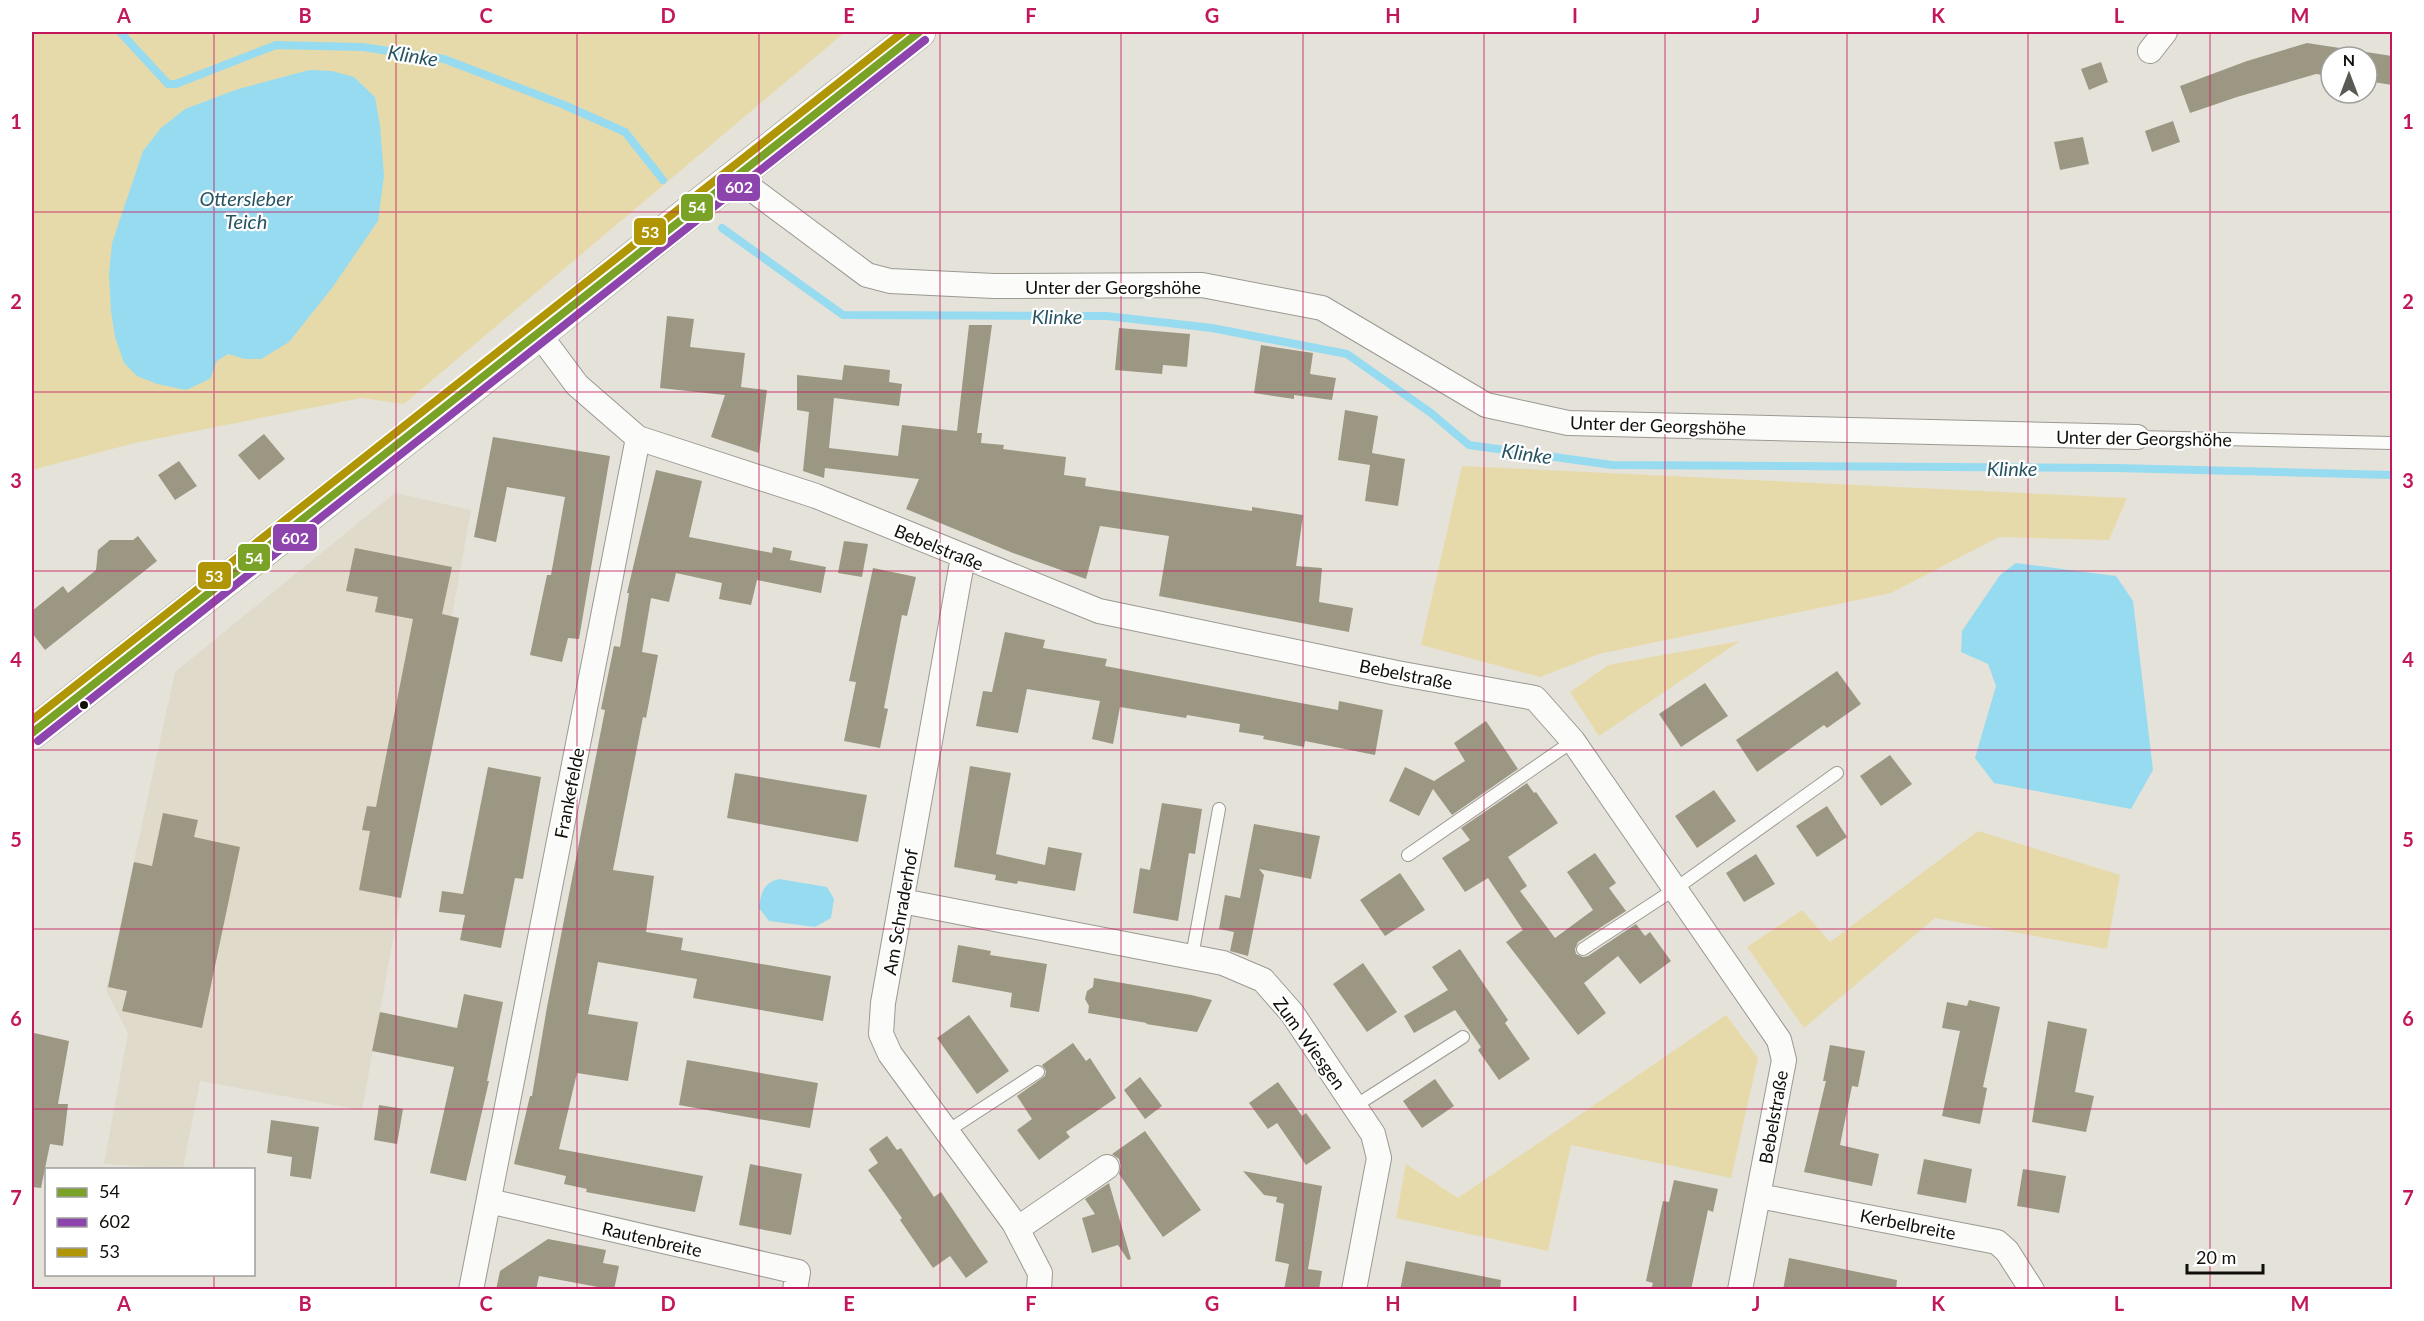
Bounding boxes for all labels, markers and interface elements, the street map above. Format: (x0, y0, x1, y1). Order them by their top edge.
text: A (116, 3, 131, 27)
text: B (298, 3, 312, 27)
text: C (479, 3, 493, 27)
text: D (660, 3, 676, 27)
text: E (843, 3, 855, 27)
text: F (1025, 3, 1037, 27)
text: G (1205, 3, 1219, 27)
text: H (1385, 3, 1401, 27)
text: I (1572, 3, 1578, 27)
text: J (1752, 3, 1760, 27)
text: K (1931, 3, 1945, 27)
text: L (2114, 3, 2125, 27)
text: M (2291, 3, 2309, 27)
water label: Klinke (386, 39, 440, 71)
north arrow (2319, 45, 2379, 105)
text: N (2343, 50, 2355, 69)
text: 1 (10, 109, 22, 133)
text: 1 (2402, 109, 2414, 133)
line badge: 602 (716, 173, 761, 202)
text: 602 (725, 177, 753, 196)
water label: Ottersleber Teich (199, 186, 294, 233)
line badge: 54 (680, 193, 714, 222)
text: 54 (688, 197, 706, 216)
line badge: 53 (633, 217, 667, 246)
text: 53 (641, 222, 659, 241)
street label: Unter der Georgshöhe (1025, 276, 1201, 298)
text: 2 (10, 289, 22, 313)
text: 2 (2402, 289, 2414, 313)
water label: Klinke (1032, 304, 1082, 328)
street label: Unter der Georgshöhe (1570, 411, 1746, 439)
street label: Unter der Georgshöhe (2056, 425, 2232, 451)
water label: Klinke (1500, 438, 1554, 468)
water label: Klinke (1987, 456, 2037, 480)
text: 3 (10, 468, 22, 492)
text: 3 (2402, 468, 2414, 492)
street label: Bebelstraße (891, 519, 987, 575)
line badge: 602 (272, 523, 318, 552)
text: 602 (281, 528, 309, 547)
line badge: 54 (237, 543, 271, 572)
text: 54 (245, 548, 263, 567)
line badge: 53 (197, 561, 232, 590)
text: 53 (205, 566, 223, 585)
text: 4 (10, 647, 22, 671)
text: 4 (2402, 647, 2414, 671)
street label: Bebelstraße (1358, 654, 1454, 694)
unlabelled marker (78, 699, 90, 711)
street label: Frankefelde (549, 746, 589, 840)
text: 5 (10, 827, 22, 851)
text: 5 (2402, 827, 2414, 851)
street label: Am Schraderhof (878, 846, 922, 977)
street label: Zum Wiesgen (1269, 993, 1351, 1093)
text: 6 (10, 1006, 22, 1030)
text: 6 (2402, 1006, 2414, 1030)
street label: Bebelstraße (1754, 1069, 1792, 1165)
legend (45, 1168, 255, 1276)
text: 54 (99, 1180, 120, 1202)
text: 7 (10, 1185, 22, 1209)
text: 7 (2402, 1185, 2414, 1209)
street label: Kerbelbreite (1858, 1204, 1958, 1244)
text: 602 (99, 1210, 130, 1232)
street label: Rautenbreite (600, 1217, 704, 1261)
scale bar (2187, 1237, 2264, 1275)
text: 53 (99, 1240, 120, 1262)
text: 20 m (2196, 1246, 2236, 1268)
text: A (116, 1291, 131, 1315)
text: B (298, 1291, 312, 1315)
text: C (479, 1291, 493, 1315)
text: D (660, 1291, 676, 1315)
text: E (843, 1291, 855, 1315)
text: F (1025, 1291, 1037, 1315)
text: G (1205, 1291, 1219, 1315)
text: H (1385, 1291, 1401, 1315)
text: I (1572, 1291, 1578, 1315)
text: J (1752, 1291, 1760, 1315)
text: K (1931, 1291, 1945, 1315)
text: L (2114, 1291, 2125, 1315)
text: M (2291, 1291, 2309, 1315)

